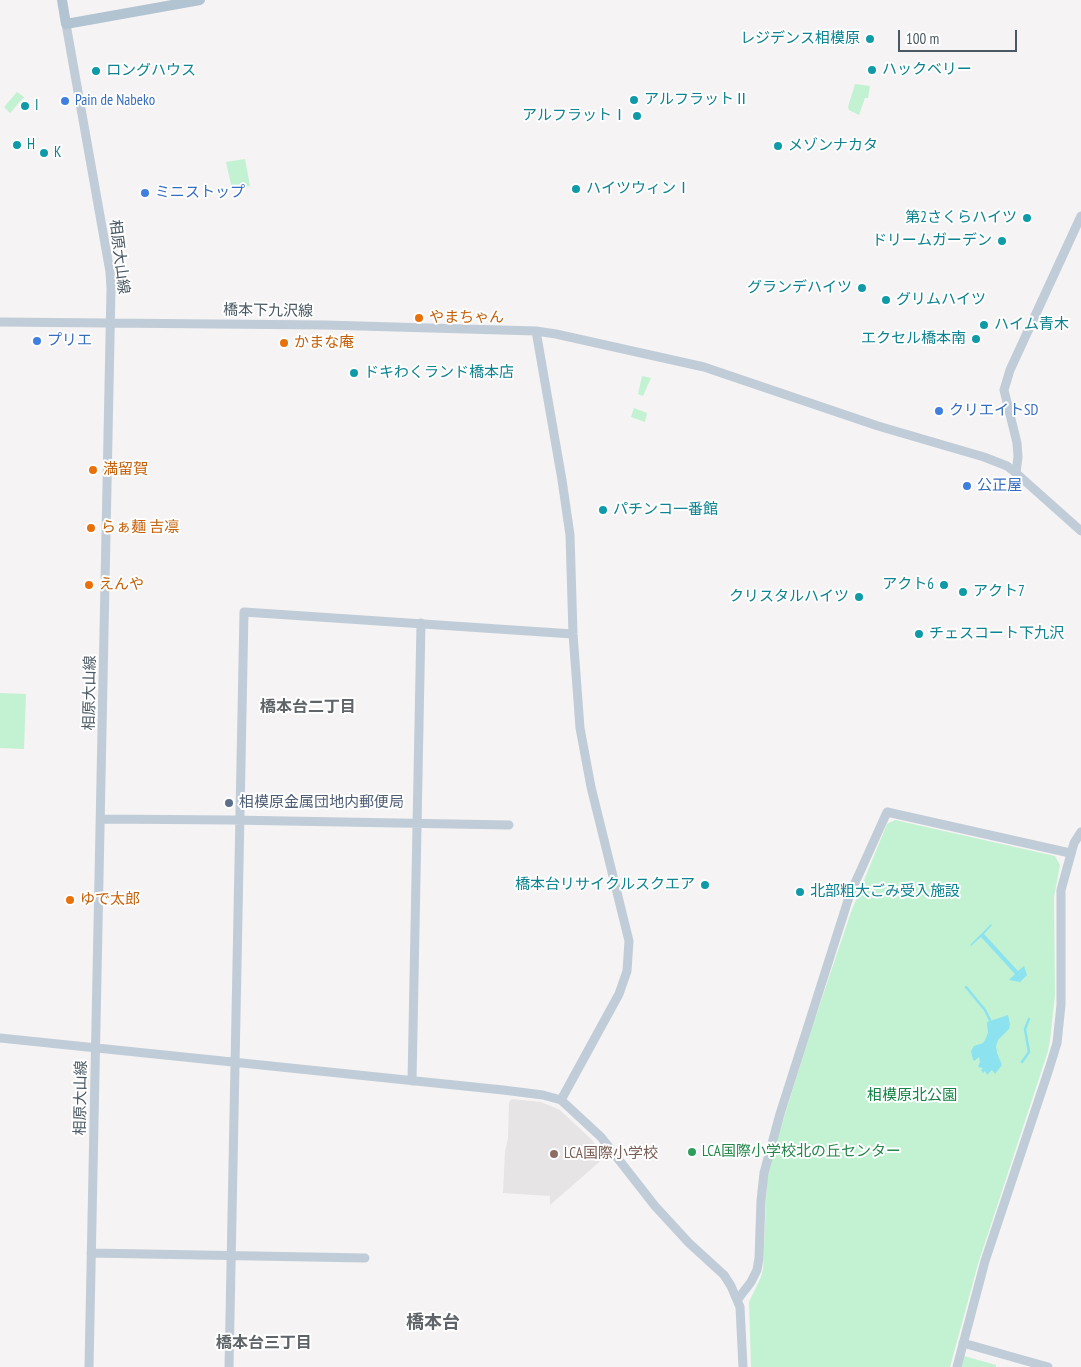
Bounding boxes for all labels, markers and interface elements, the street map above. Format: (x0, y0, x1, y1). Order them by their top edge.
scale bar (901, 20, 1020, 52)
text: 100 m (906, 29, 939, 48)
place label: レジデンス相模原 (740, 30, 860, 48)
marker: レジデンス相模原 (864, 33, 876, 45)
place label: ハックベリー (882, 61, 972, 79)
place label: ロングハウス (106, 62, 196, 80)
marker: ハックベリー (866, 64, 878, 76)
marker: ロングハウス (90, 65, 102, 77)
place label: アルフラットⅡ (644, 91, 749, 109)
place label: Pain de Nabeko (75, 92, 155, 110)
marker: アルフラットⅡ (628, 94, 640, 106)
marker: Pain de Nabeko (59, 95, 71, 107)
place label: I (35, 97, 38, 115)
marker: I (19, 100, 31, 112)
place label: アルフラットⅠ (522, 107, 627, 125)
marker: アルフラットⅠ (631, 110, 643, 122)
place label: H (27, 136, 35, 154)
place label: メゾンナカタ (788, 137, 878, 155)
marker: H (11, 139, 23, 151)
marker: メゾンナカタ (772, 140, 784, 152)
place label: K (54, 144, 61, 162)
marker: K (38, 147, 50, 159)
place label: ハイツウィンⅠ (586, 180, 691, 198)
marker: ハイツウィンⅠ (570, 183, 582, 195)
place label: ミニストップ (155, 184, 245, 202)
marker: ミニストップ (139, 187, 151, 199)
place label: 第2さくらハイツ (905, 209, 1017, 227)
marker: 第2さくらハイツ (1021, 212, 1033, 224)
street label: 相原大山線 (105, 219, 133, 295)
place label: ドリームガーデン (872, 232, 992, 250)
marker: ドリームガーデン (996, 235, 1008, 247)
place label: グランデハイツ (747, 279, 852, 297)
marker: グランデハイツ (856, 282, 868, 294)
place label: グリムハイツ (896, 291, 986, 309)
marker: グリムハイツ (880, 294, 892, 306)
street label: 橋本下九沢線 (223, 301, 313, 321)
place label: やまちゃん (429, 309, 504, 327)
marker: やまちゃん (413, 312, 425, 324)
place label: ハイム青木 (994, 316, 1069, 334)
marker: ハイム青木 (978, 319, 990, 331)
place label: エクセル橋本南 (861, 330, 966, 348)
place label: プリエ (47, 332, 92, 350)
marker: エクセル橋本南 (970, 333, 982, 345)
place label: かまな庵 (294, 334, 354, 352)
marker: プリエ (31, 335, 43, 347)
marker: かまな庵 (278, 337, 290, 349)
place label: ドキわくランド橋本店 (364, 364, 514, 382)
marker: ドキわくランド橋本店 (348, 367, 360, 379)
place label: クリエイトSD (949, 402, 1038, 420)
marker: クリエイトSD (933, 405, 945, 417)
place label: 満留賀 (103, 461, 148, 479)
marker: 満留賀 (87, 464, 99, 476)
place label: 公正屋 (977, 477, 1022, 495)
marker: 公正屋 (961, 480, 973, 492)
place label: パチンコ一番館 (613, 501, 718, 519)
marker: パチンコ一番館 (597, 504, 609, 516)
place label: らぁ麺 吉凛 (101, 519, 179, 537)
marker: らぁ麺 吉凛 (85, 522, 97, 534)
place label: えんや (99, 576, 144, 594)
place label: アクト6 (882, 576, 934, 594)
marker: えんや (83, 579, 95, 591)
marker: アクト6 (938, 579, 950, 591)
place label: アクト7 (973, 583, 1025, 601)
marker: アクト7 (957, 586, 969, 598)
place label: クリスタルハイツ (729, 588, 849, 606)
marker: クリスタルハイツ (853, 591, 865, 603)
place label: チェスコート下九沢 (929, 625, 1064, 643)
marker: チェスコート下九沢 (913, 628, 925, 640)
street label: 相原大山線 (80, 655, 100, 731)
district label: 橋本台二丁目 (260, 697, 356, 717)
place label: 相模原金属団地内郵便局 (239, 794, 404, 812)
marker: 相模原金属団地内郵便局 (223, 797, 235, 809)
place label: 橋本台リサイクルスクエア (515, 876, 695, 894)
marker: 橋本台リサイクルスクエア (699, 879, 711, 891)
place label: 北部粗大ごみ受入施設 (810, 883, 960, 901)
marker: 北部粗大ごみ受入施設 (794, 886, 806, 898)
place label: ゆで太郎 (80, 891, 140, 909)
marker: ゆで太郎 (64, 894, 76, 906)
street label: 相原大山線 (71, 1060, 91, 1136)
park label: 相模原北公園 (867, 1087, 957, 1105)
place label: LCA国際小学校北の丘センター (702, 1143, 901, 1161)
place label: LCA国際小学校 (564, 1145, 658, 1163)
marker: LCA国際小学校北の丘センター (686, 1146, 698, 1158)
marker: LCA国際小学校 (548, 1148, 560, 1160)
district label: 橋本台 (406, 1312, 460, 1334)
district label: 橋本台三丁目 (216, 1333, 312, 1353)

